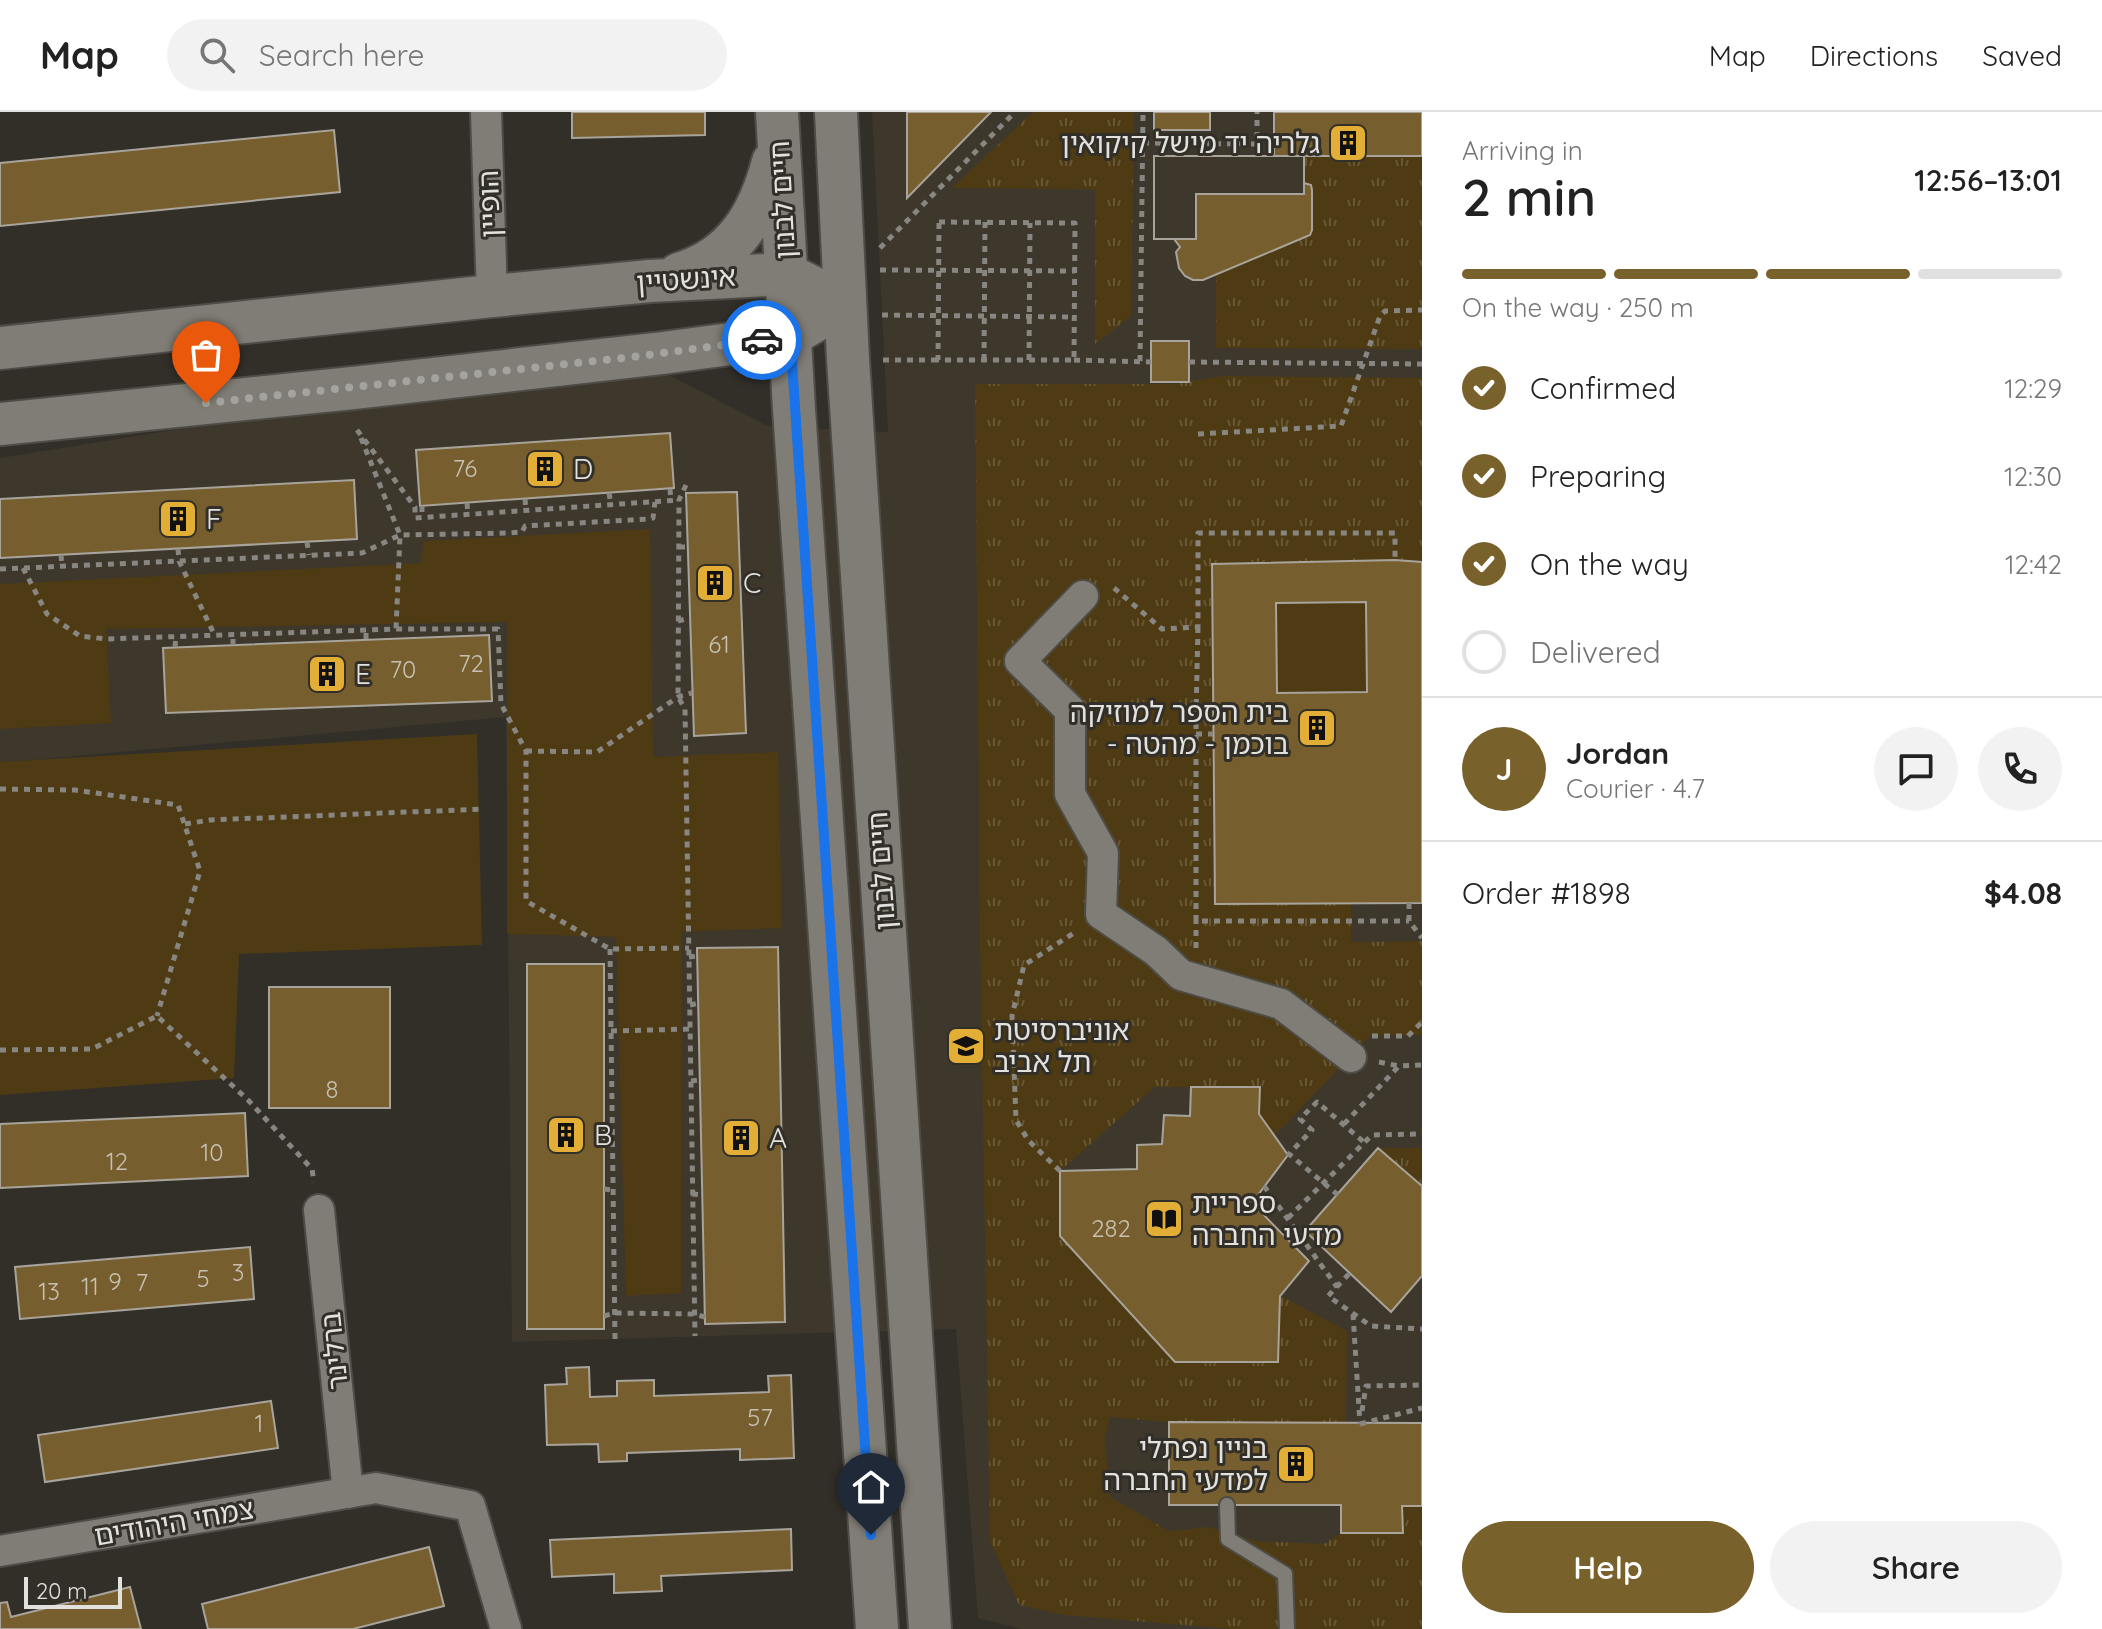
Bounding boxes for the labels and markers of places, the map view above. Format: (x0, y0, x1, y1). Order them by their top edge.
building icon: גלריה יד מישל קיקואין (1327, 122, 1369, 164)
place label: גלריה יד מישל קיקואין (1061, 125, 1320, 160)
pin (172, 321, 240, 403)
building icon: D (524, 448, 566, 490)
place label: D (573, 451, 593, 486)
building icon: F (157, 498, 199, 540)
place label: F (206, 501, 222, 536)
building icon: C (694, 562, 736, 604)
place label: C (743, 565, 761, 600)
building icon: E (306, 653, 348, 695)
place label: E (355, 656, 371, 691)
place label: בית הספר למוזיקה - בוכמן - מהטה (1070, 694, 1289, 761)
building icon: בית הספר למוזיקה - בוכמן - מהטה (1296, 707, 1338, 749)
place label: אוניברסיטת תל אביב (994, 1012, 1129, 1079)
school or university icon: אוניברסיטת תל אביב (945, 1025, 987, 1067)
building icon: B (545, 1114, 587, 1156)
place label: B (594, 1117, 612, 1152)
building icon: A (720, 1117, 762, 1159)
place label: A (769, 1120, 787, 1155)
place label: ספריית מדעי החברה (1192, 1185, 1342, 1252)
library icon: ספריית מדעי החברה (1143, 1198, 1185, 1240)
place label: בניין נפתלי למדעי החברה (1104, 1430, 1268, 1497)
building icon: בניין נפתלי למדעי החברה (1275, 1443, 1317, 1485)
pin (837, 1453, 905, 1535)

